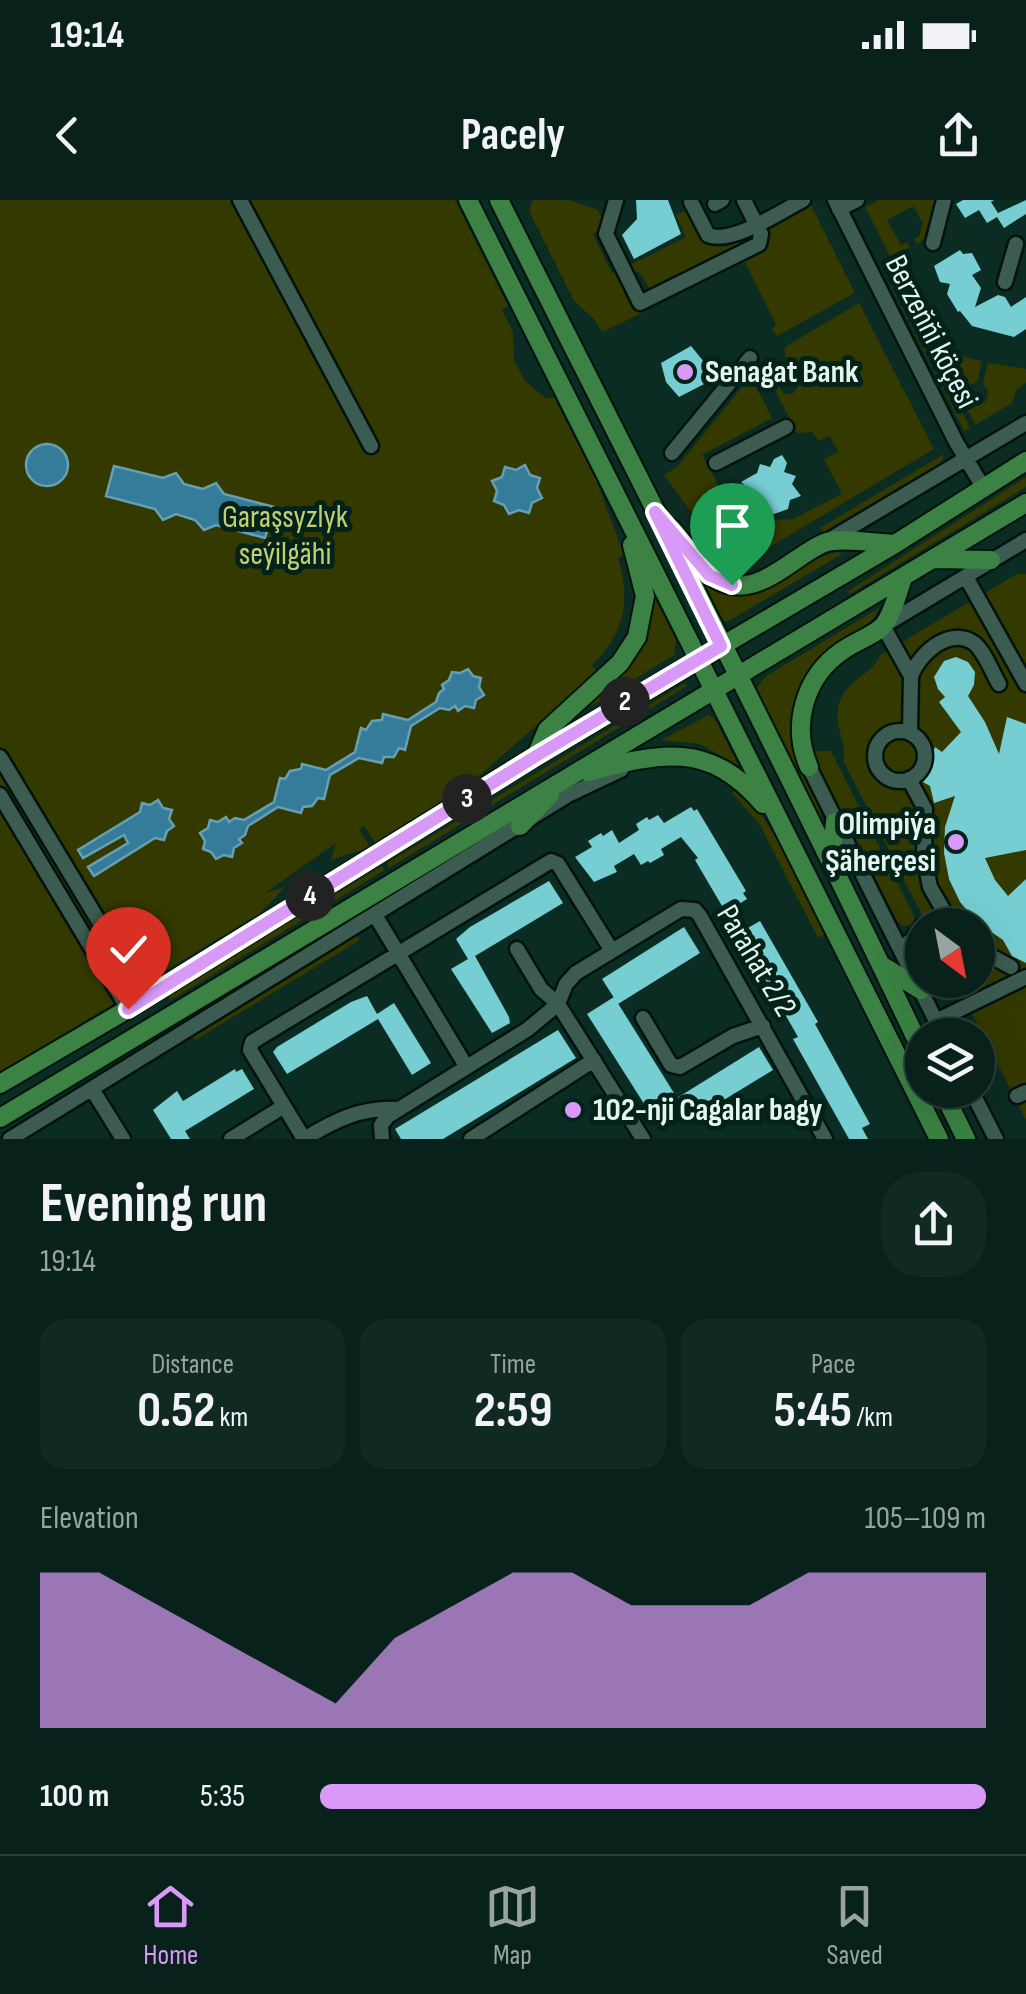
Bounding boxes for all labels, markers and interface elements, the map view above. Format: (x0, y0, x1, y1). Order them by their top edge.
text: 19:14 (50, 13, 124, 58)
icon: back (40, 108, 95, 163)
text: Pacely (461, 108, 565, 163)
icon: share (931, 108, 986, 163)
street label: Berzeňňi köçesi (876, 249, 986, 415)
place label: Senagat Bank (705, 353, 859, 392)
marker: Senagat Bank (674, 361, 696, 383)
pin (690, 483, 775, 586)
park label: Garaşsyzlyk seýilgähi (222, 498, 348, 574)
icon: arrive (705, 498, 760, 553)
pin: 2 (600, 677, 650, 727)
text: 2 (619, 685, 631, 718)
pin: 3 (442, 774, 492, 824)
text: 3 (461, 782, 473, 815)
place label: Olimpiýa Şäherçesi (825, 805, 936, 881)
marker: Olimpiýa Şäherçesi (945, 831, 967, 853)
pin: 4 (285, 871, 335, 921)
text: 4 (303, 879, 317, 912)
street label: Parahat 2/2 (707, 898, 805, 1024)
pin (86, 907, 171, 1010)
north arrow (905, 908, 995, 998)
map controls (905, 908, 995, 1108)
icon: check (101, 922, 156, 977)
button: layers (905, 1018, 995, 1108)
place label: 102-nji Cagalar bagy (593, 1091, 822, 1130)
marker: 102-nji Cagalar bagy (562, 1099, 584, 1121)
text: Evening run (40, 1171, 267, 1238)
button: share (881, 1172, 986, 1277)
text: 19:14 (40, 1242, 96, 1281)
text: Distance (151, 1348, 234, 1381)
text: Time (490, 1348, 536, 1381)
text: Pace (811, 1348, 856, 1381)
text: 0.52 (137, 1381, 215, 1441)
text: 2:59 (474, 1381, 552, 1441)
text: 5:45 (774, 1381, 852, 1441)
text: km (215, 1401, 248, 1434)
text: /km (852, 1401, 893, 1434)
text: Elevation (40, 1499, 139, 1538)
text: 105–109 m (865, 1499, 986, 1538)
text: 100 m (40, 1777, 109, 1816)
text: 5:35 (200, 1777, 245, 1816)
tab: Home (143, 1879, 198, 1972)
tab: Map (485, 1879, 540, 1972)
tab: Saved (827, 1879, 883, 1972)

